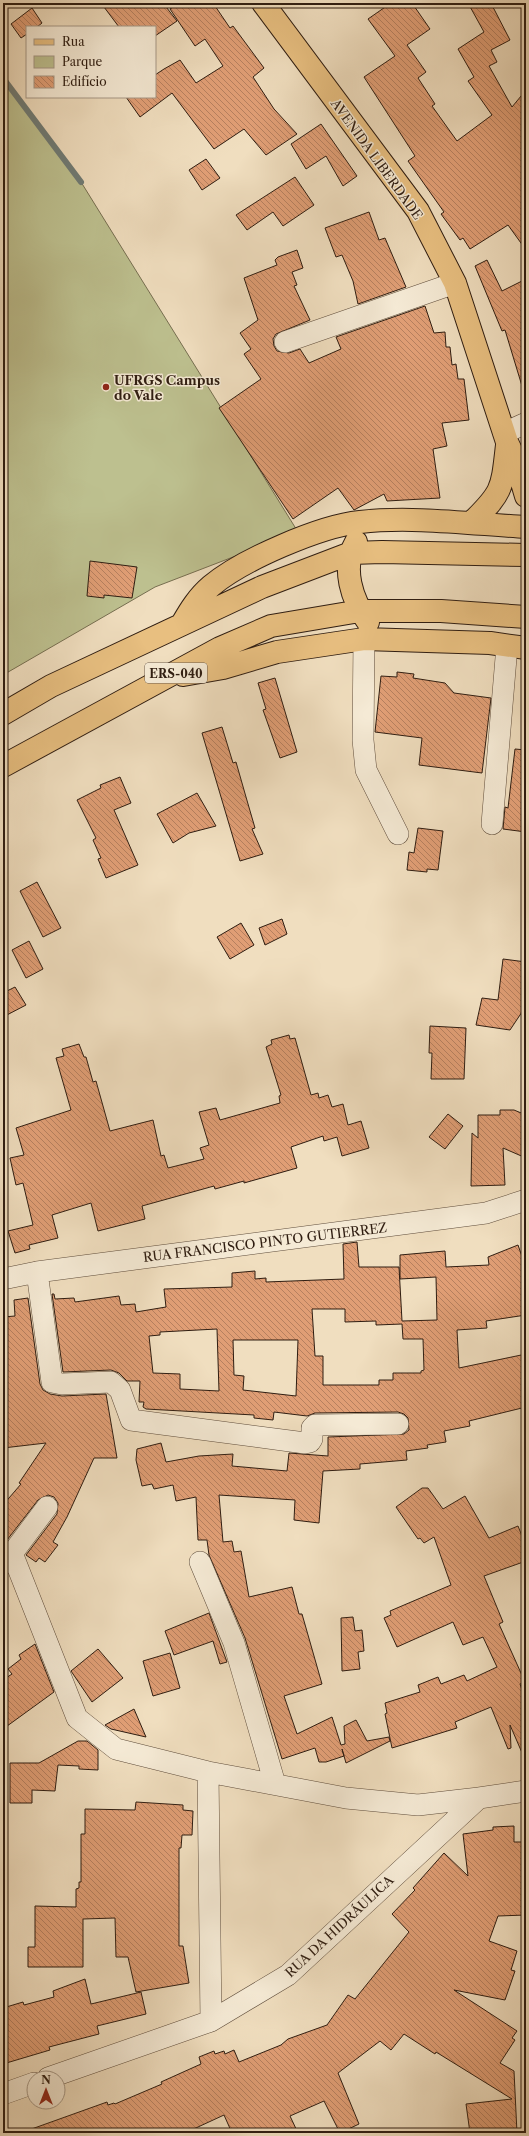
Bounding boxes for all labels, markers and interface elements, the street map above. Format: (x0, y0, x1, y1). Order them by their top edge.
legend (26, 26, 156, 98)
text: Rua (62, 34, 85, 49)
text: Parque (62, 54, 103, 69)
text: Edifício (62, 74, 107, 89)
street label: AVENIDA LIBERDADE (327, 95, 426, 223)
place label: UFRGS Campus do Vale (114, 372, 220, 403)
marker: UFRGS Campus do Vale (101, 382, 111, 392)
road number: ERS-040 (145, 663, 207, 683)
street label: RUA FRANCISCO PINTO GUTIERREZ (142, 1219, 388, 1265)
street label: RUA DA HIDRÁULICA (282, 1871, 397, 1980)
north arrow (26, 2070, 66, 2110)
text: N (41, 2073, 51, 2087)

